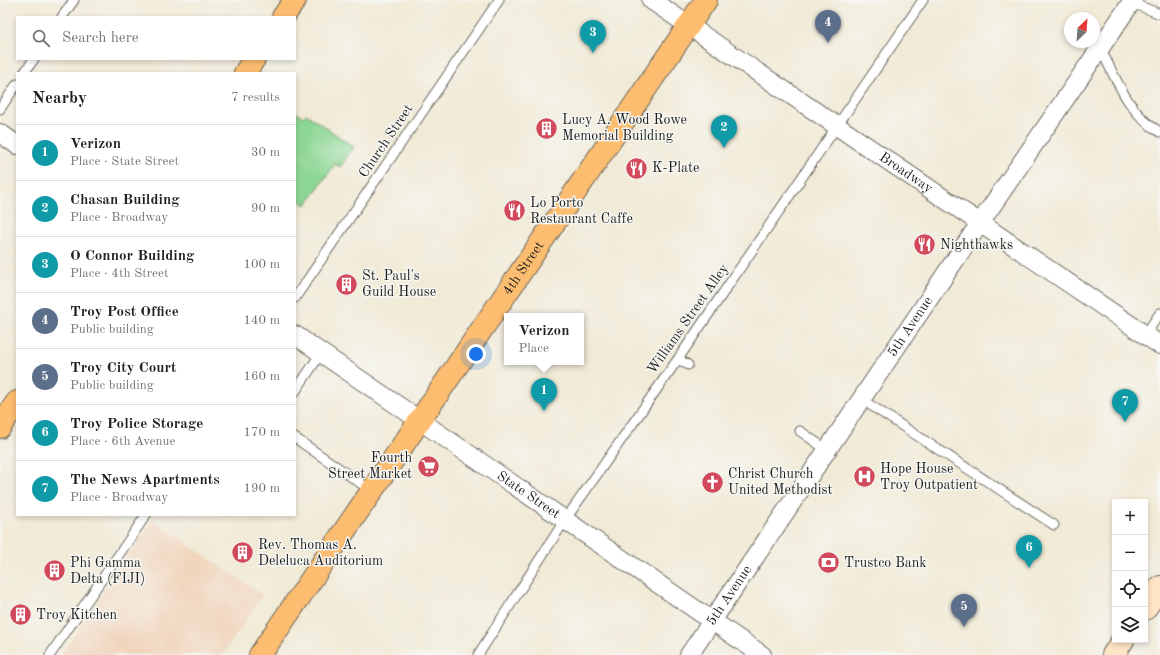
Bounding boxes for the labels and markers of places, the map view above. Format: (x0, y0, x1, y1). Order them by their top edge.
pin: 4 (815, 10, 841, 43)
pin: 3 (580, 20, 606, 53)
place label: Lucy A. Wood Rowe Memorial Building (562, 113, 687, 143)
building icon: Lucy A. Wood Rowe Memorial Building (533, 115, 559, 141)
pin: 2 (711, 115, 737, 148)
restaurant icon: K-Plate (624, 155, 650, 181)
place label: K-Plate (652, 161, 699, 175)
place label: Lo Porto Restaurant Caffe (530, 196, 633, 226)
restaurant icon: Lo Porto Restaurant Caffe (501, 198, 527, 224)
restaurant icon: Nighthawks (911, 232, 937, 258)
place label: Nighthawks (940, 238, 1013, 252)
place label: St. Paul's Guild House (362, 269, 436, 299)
building icon: St. Paul's Guild House (333, 271, 359, 297)
pin: 1 (531, 378, 557, 411)
pin: 7 (1112, 389, 1138, 422)
place label: Fourth Street Market (328, 451, 412, 481)
supermarket icon: Fourth Street Market (415, 453, 441, 479)
place label: Hope House Troy Outpatient (880, 462, 978, 492)
hospital icon: Hope House Troy Outpatient (852, 464, 878, 490)
place label: Christ Church United Methodist (728, 467, 833, 497)
church icon: Christ Church United Methodist (700, 469, 726, 495)
pin: 6 (1016, 535, 1042, 568)
place label: Rev. Thomas A. Deleluca Auditorium (258, 538, 383, 568)
building icon: Rev. Thomas A. Deleluca Auditorium (229, 540, 255, 566)
bank icon: Trustco Bank (816, 550, 842, 576)
place label: Phi Gamma Delta (FIJI) (70, 556, 145, 586)
place label: Trustco Bank (844, 556, 927, 570)
building icon: Phi Gamma Delta (FIJI) (41, 558, 67, 584)
pin: 5 (951, 594, 977, 627)
building icon: Troy Kitchen (8, 602, 34, 628)
place label: Troy Kitchen (36, 608, 117, 622)

